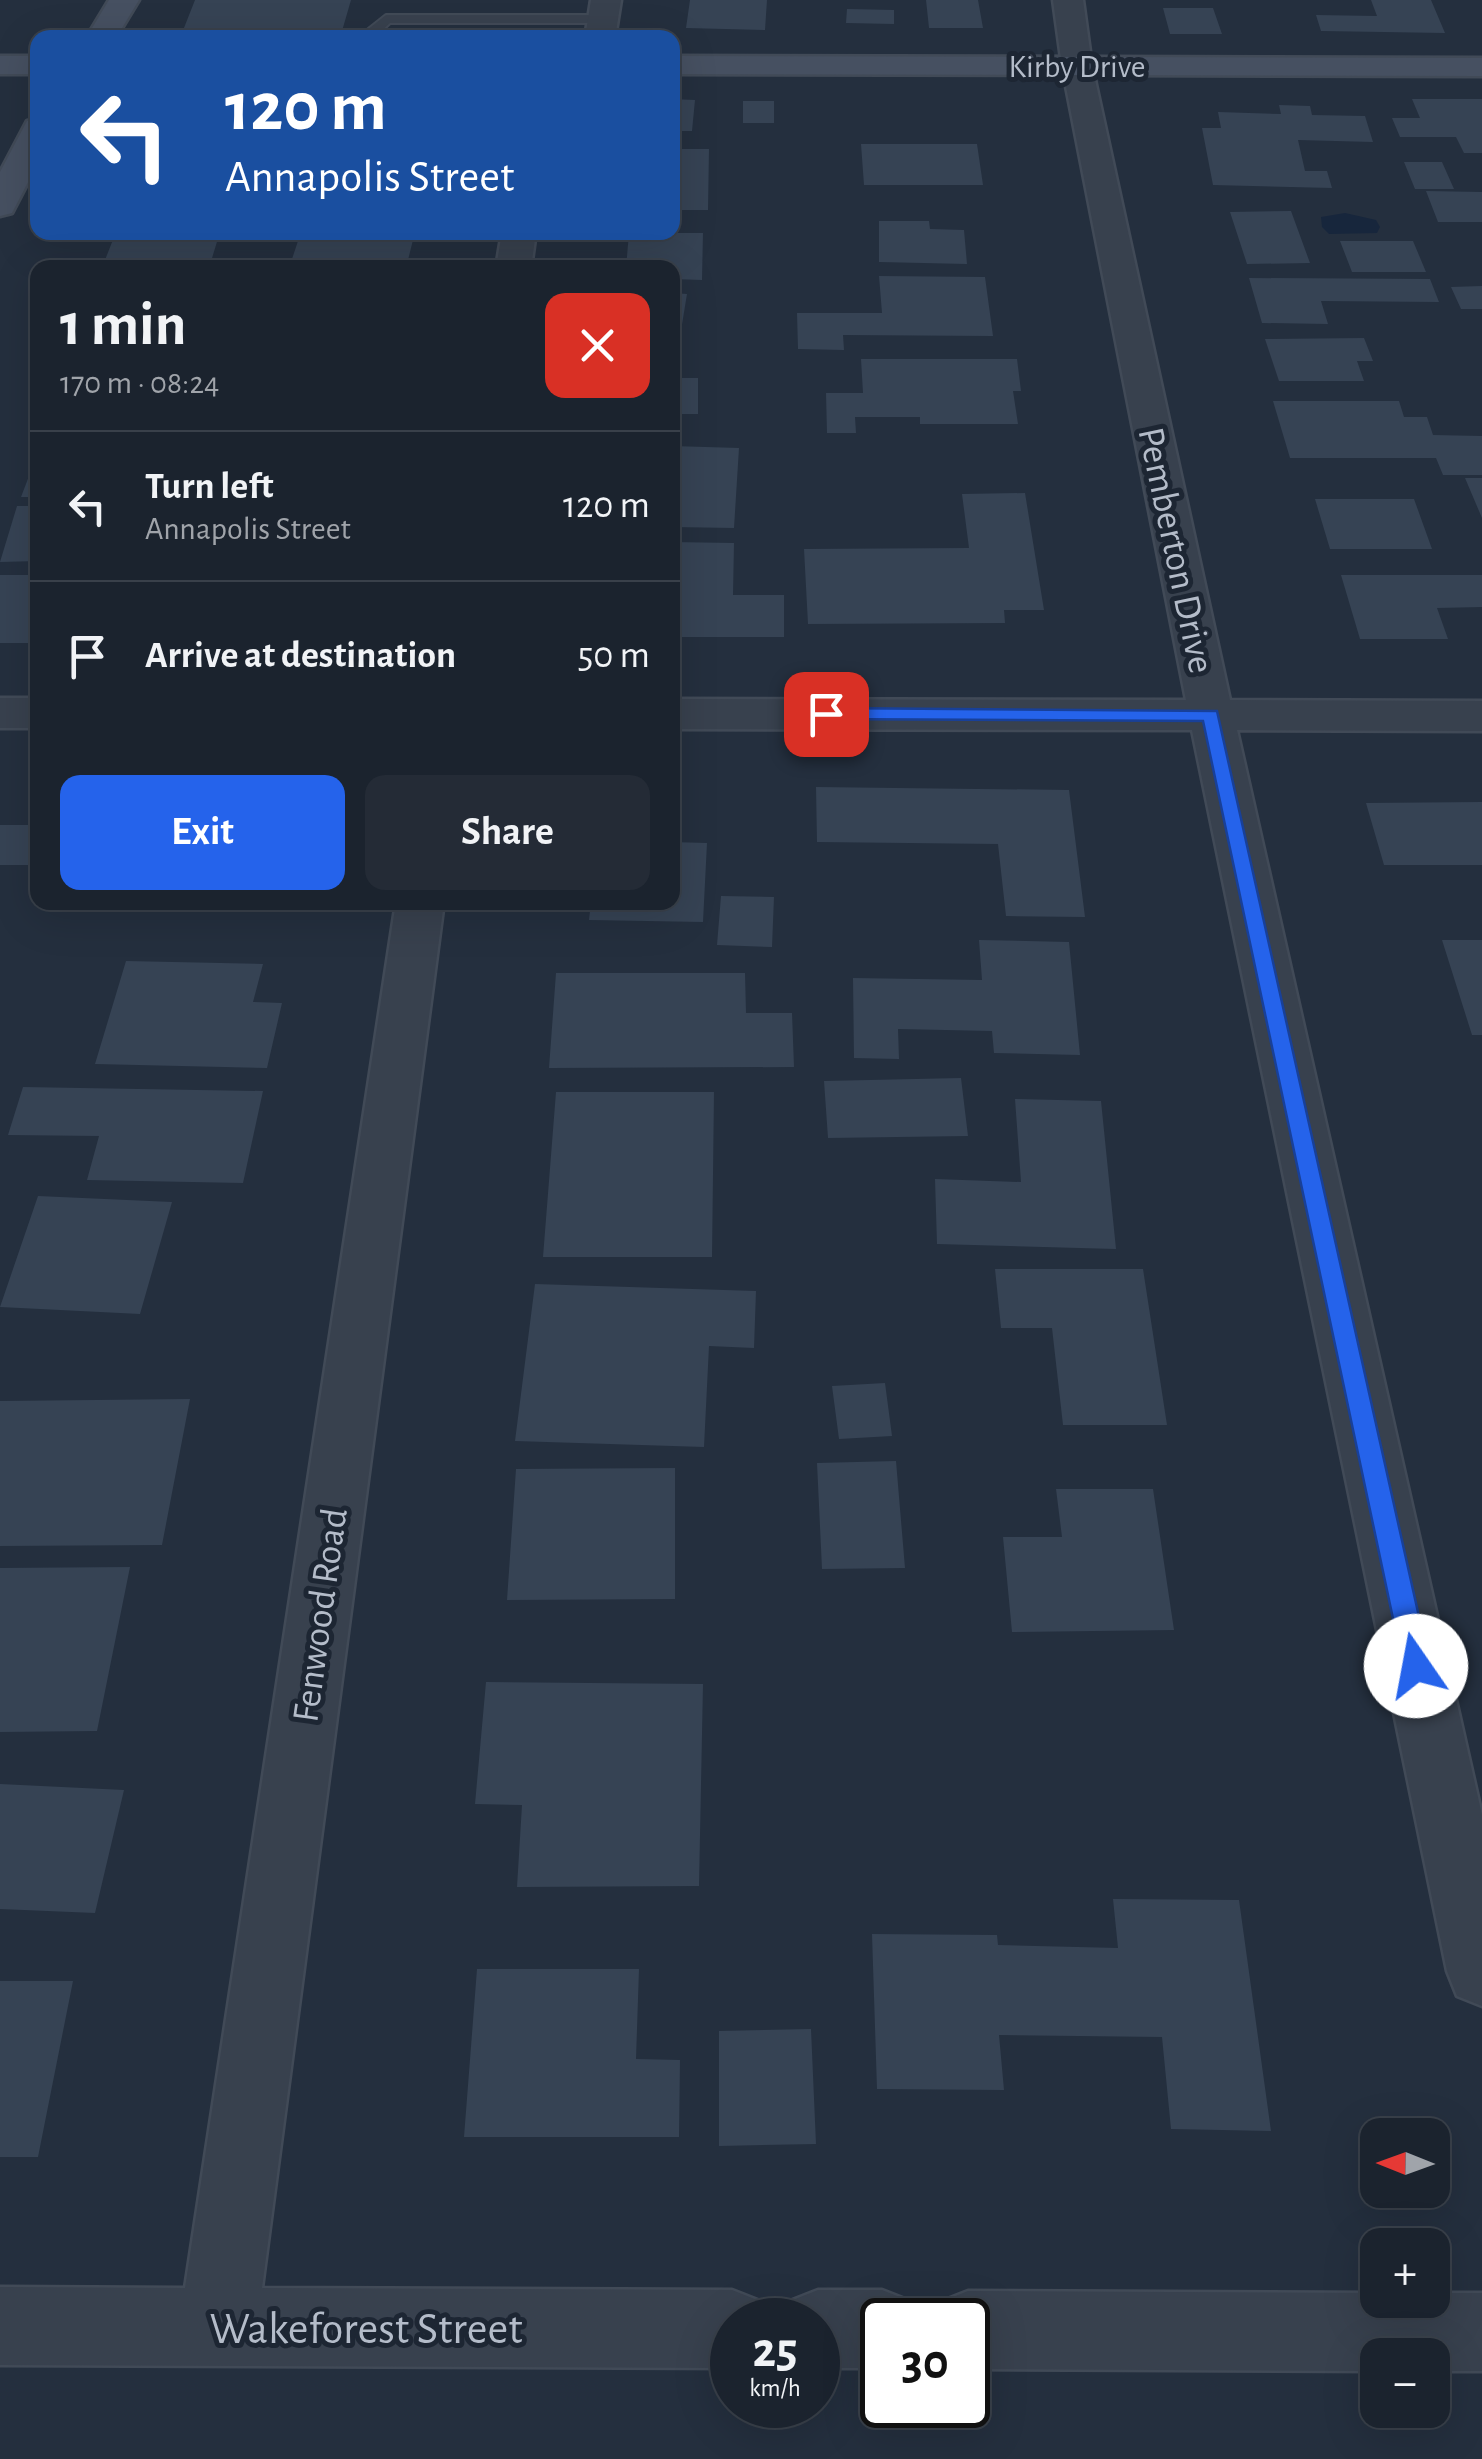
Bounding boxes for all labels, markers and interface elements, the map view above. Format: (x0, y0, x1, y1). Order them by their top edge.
street label: Kirby Drive (1008, 51, 1146, 83)
icon: left (60, 70, 190, 200)
text: 120 m (225, 73, 387, 143)
text: Annapolis Street (225, 155, 514, 200)
button: close (545, 293, 650, 398)
text: 1 min (60, 296, 186, 356)
text: 170 m · 08:24 (60, 367, 219, 399)
street label: Pemberton Drive (1130, 424, 1220, 677)
text: Turn left (145, 468, 273, 506)
icon: left (60, 479, 115, 534)
text: 120 m (563, 487, 650, 525)
text: Annapolis Street (145, 513, 351, 545)
icon: arrive (60, 629, 115, 684)
text: Arrive at destination (145, 637, 456, 675)
text: 50 m (577, 637, 650, 675)
pin (784, 672, 869, 757)
icon: arrive (799, 687, 854, 742)
button: Exit (60, 775, 345, 890)
button: Share (365, 775, 650, 890)
street label: Fenwood Road (287, 1506, 355, 1725)
position arrow (1364, 1614, 1468, 1718)
north arrow (1360, 2118, 1450, 2208)
map controls (1360, 2118, 1450, 2428)
button: + (1360, 2228, 1450, 2318)
speed limit sign: 30 (860, 2298, 990, 2428)
street label: Wakeforest Street (209, 2307, 523, 2352)
text: 25 (752, 2326, 798, 2376)
button: − (1360, 2338, 1450, 2428)
text: km/h (749, 2376, 801, 2401)

